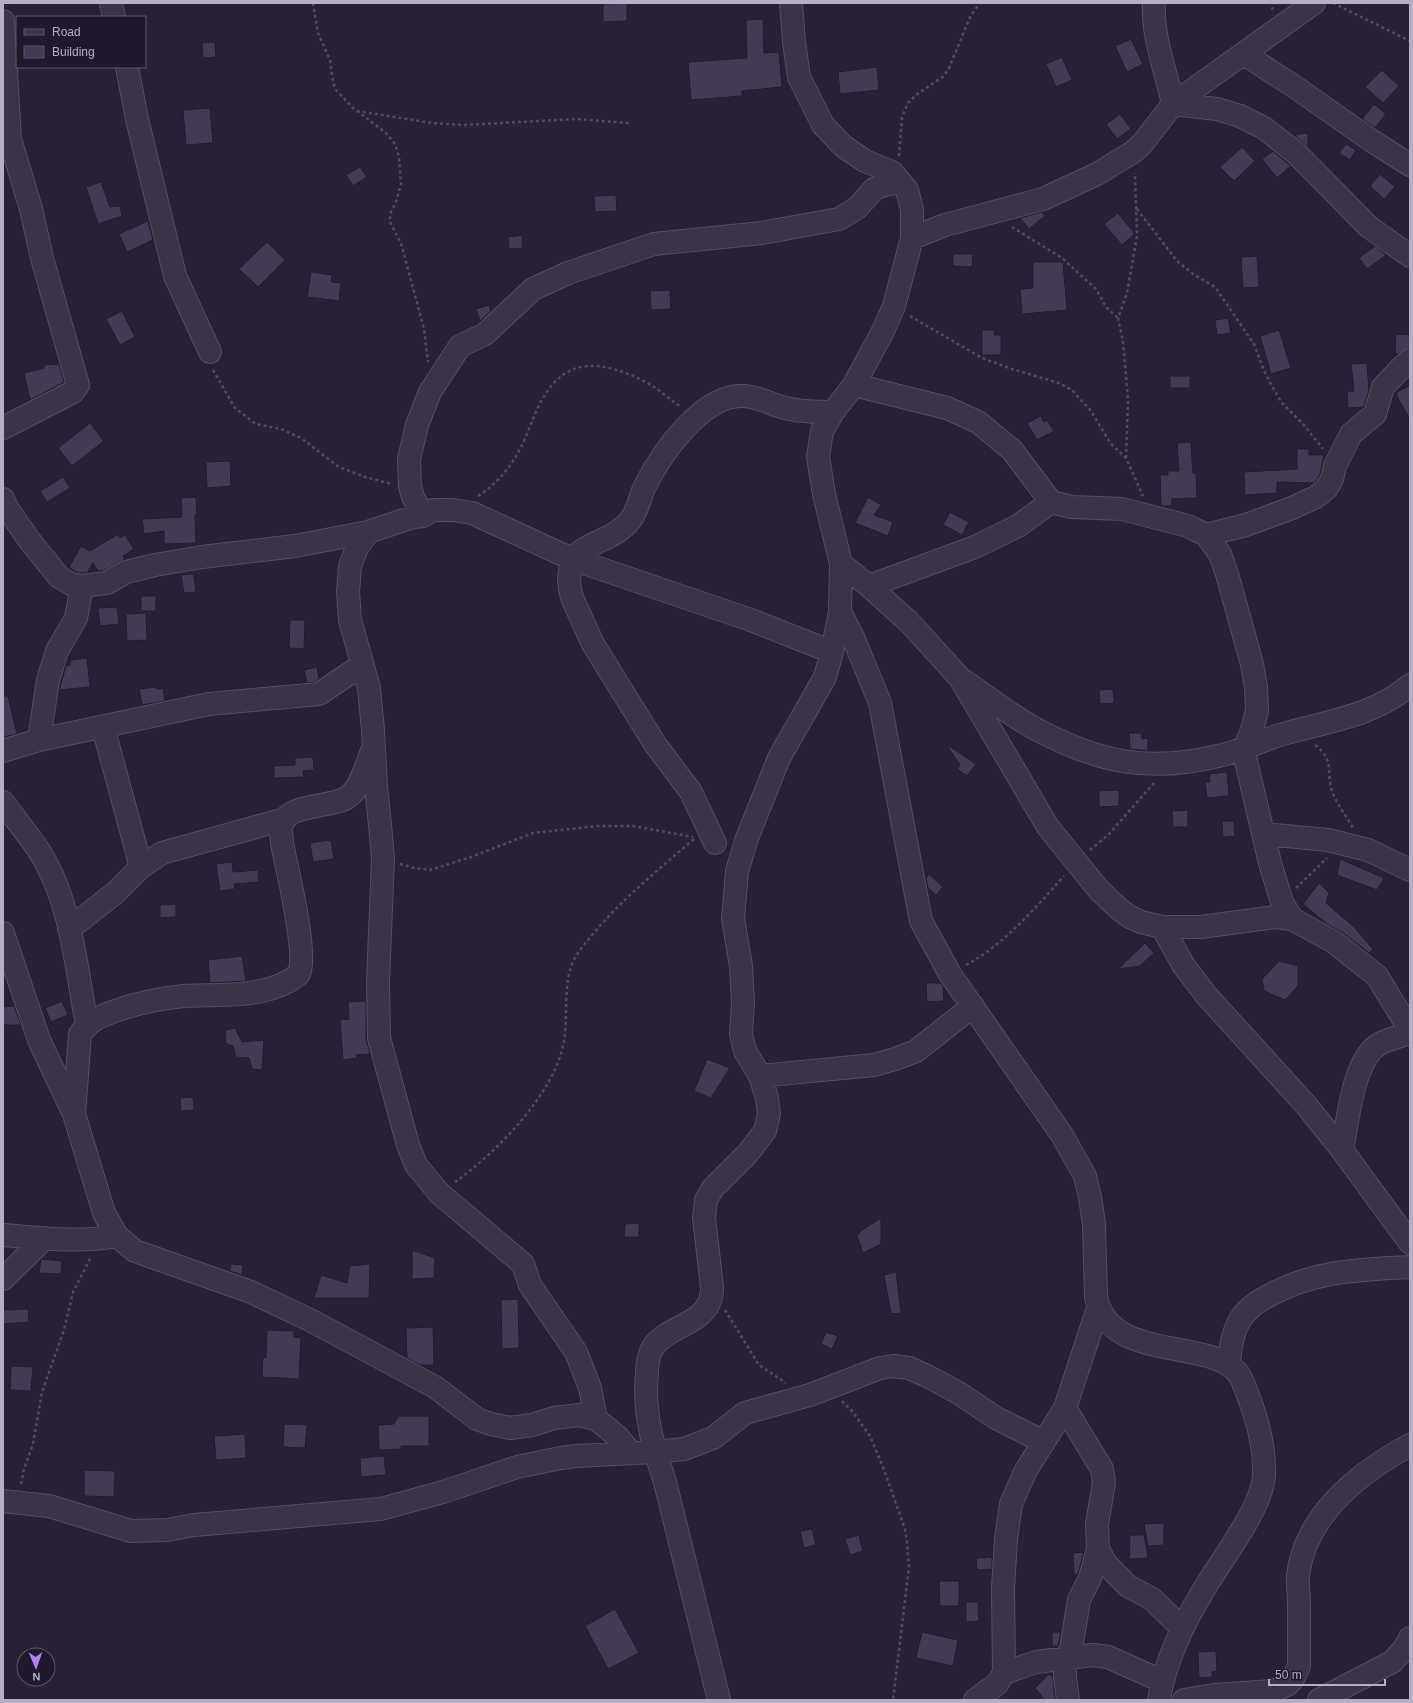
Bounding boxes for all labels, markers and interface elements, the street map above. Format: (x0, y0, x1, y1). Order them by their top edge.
legend (16, 16, 146, 68)
text: Road (52, 25, 81, 39)
text: Building (52, 45, 95, 59)
north arrow (16, 1647, 56, 1687)
scale bar (1269, 1661, 1385, 1687)
text: 50 m (1275, 1668, 1302, 1682)
text: N (32, 1671, 41, 1683)

